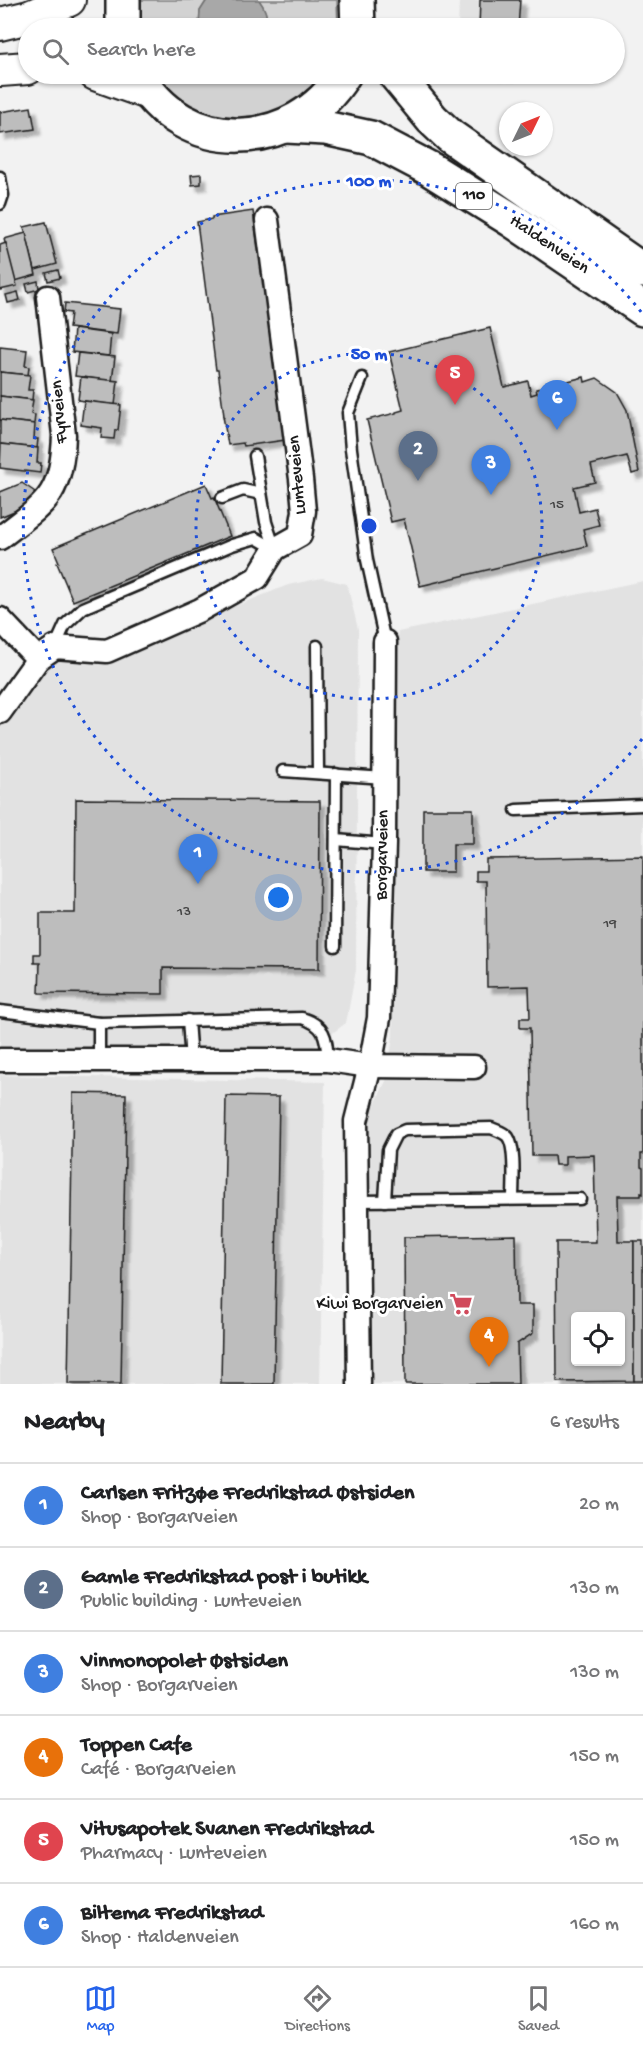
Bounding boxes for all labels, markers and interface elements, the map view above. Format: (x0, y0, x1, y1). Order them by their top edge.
search box (18, 18, 625, 84)
icon: search (39, 35, 72, 68)
text: Search here (87, 38, 195, 64)
north arrow (499, 102, 553, 156)
text: 100 m (346, 172, 392, 193)
road number: 110 (456, 183, 492, 209)
street label: Haldenveien (505, 211, 593, 280)
text: 50 m (351, 345, 388, 366)
pin: 5 (436, 356, 474, 405)
street label: Fyrveien (47, 379, 73, 446)
pin: 6 (538, 380, 576, 430)
pin: 2 (398, 432, 438, 481)
street label: Lunteveien (284, 434, 312, 515)
pin: 3 (472, 446, 510, 495)
house number: 15 (549, 496, 564, 514)
centre of rings (359, 516, 379, 536)
street label: Borgarveien (372, 809, 394, 901)
pin: 1 (178, 834, 218, 884)
your location (264, 883, 293, 912)
house number: 13 (176, 903, 191, 921)
house number: 19 (602, 915, 617, 933)
supermarket icon: Kiwi Borgarveien (448, 1291, 474, 1317)
place label: Kiwi Borgarveien (317, 1294, 443, 1315)
map controls (571, 1312, 625, 1366)
button: locate (571, 1312, 625, 1366)
pin: 4 (470, 1318, 508, 1367)
text: Nearby (24, 1408, 105, 1439)
text: 6 results (550, 1412, 619, 1435)
text: Carlsen Fritzøe Fredrikstad Østsiden (81, 1481, 414, 1507)
text: 1 (39, 1494, 48, 1517)
text: 20 m (579, 1494, 619, 1517)
text: Shop · Borgarveien (81, 1507, 238, 1530)
text: Gamle Fredrikstad post i butikk (81, 1565, 367, 1591)
text: 2 (39, 1578, 48, 1601)
text: 130 m (570, 1578, 619, 1601)
text: Public building · Lunteveien (81, 1591, 302, 1614)
text: Vinmonopolet Østsiden (81, 1649, 288, 1675)
text: 3 (38, 1662, 49, 1685)
text: 130 m (570, 1662, 619, 1685)
text: Shop · Borgarveien (81, 1675, 238, 1698)
text: Toppen Cafe (81, 1733, 192, 1759)
text: 4 (39, 1746, 48, 1769)
text: 150 m (570, 1746, 619, 1769)
text: Café · Borgarveien (81, 1759, 236, 1782)
text: Vitusapotek Svanen Fredrikstad (81, 1817, 373, 1843)
text: 5 (38, 1830, 49, 1853)
text: 150 m (570, 1830, 619, 1853)
text: Pharmacy · Lunteveien (81, 1843, 267, 1866)
text: Biltema Fredrikstad (81, 1901, 263, 1927)
text: 6 (38, 1914, 49, 1937)
text: 160 m (570, 1914, 619, 1937)
text: Shop · Haldenveien (81, 1927, 239, 1950)
tab: Map (84, 1982, 117, 2037)
tab: Directions (285, 1982, 350, 2037)
tab: Saved (518, 1982, 559, 2037)

